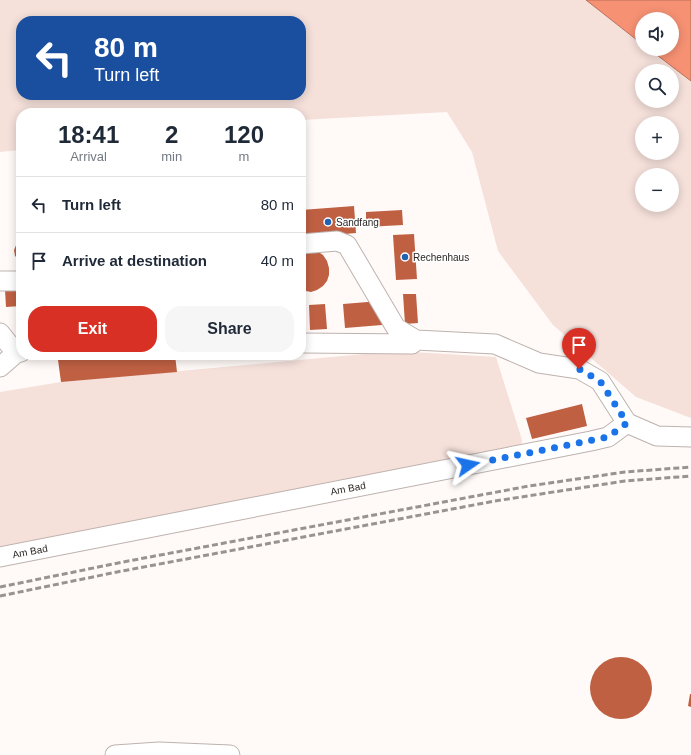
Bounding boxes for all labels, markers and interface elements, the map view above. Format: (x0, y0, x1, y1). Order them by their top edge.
map controls (635, 12, 679, 212)
button: sound (635, 12, 679, 56)
icon: left (28, 32, 80, 84)
text: 80 m (94, 32, 158, 63)
button: search (635, 64, 679, 108)
text: Turn left (94, 65, 159, 85)
button: + (635, 116, 679, 160)
text: 18:41 (58, 121, 119, 148)
text: 2 (165, 121, 178, 148)
text: 120 (224, 121, 264, 148)
text: Arrival (70, 149, 107, 164)
text: min (161, 149, 182, 164)
text: m (239, 149, 249, 164)
button: − (635, 168, 679, 212)
icon: left (28, 194, 50, 216)
text: Turn left (62, 196, 121, 213)
text: 80 m (261, 196, 294, 213)
marker: Sandfang (323, 217, 333, 227)
place label: Sandfang (336, 217, 379, 228)
icon: arrive (28, 250, 50, 272)
text: Arrive at destination (62, 252, 207, 269)
text: 40 m (261, 252, 294, 269)
marker: Rechenhaus (400, 252, 410, 262)
place label: Rechenhaus (413, 252, 469, 263)
button: Exit (28, 306, 157, 352)
button: Share (165, 306, 294, 352)
pin (562, 328, 596, 369)
icon: arrive (568, 334, 590, 356)
position arrow (447, 444, 489, 486)
street label: Am Bad (330, 480, 367, 497)
street label: Am Bad (12, 543, 49, 560)

